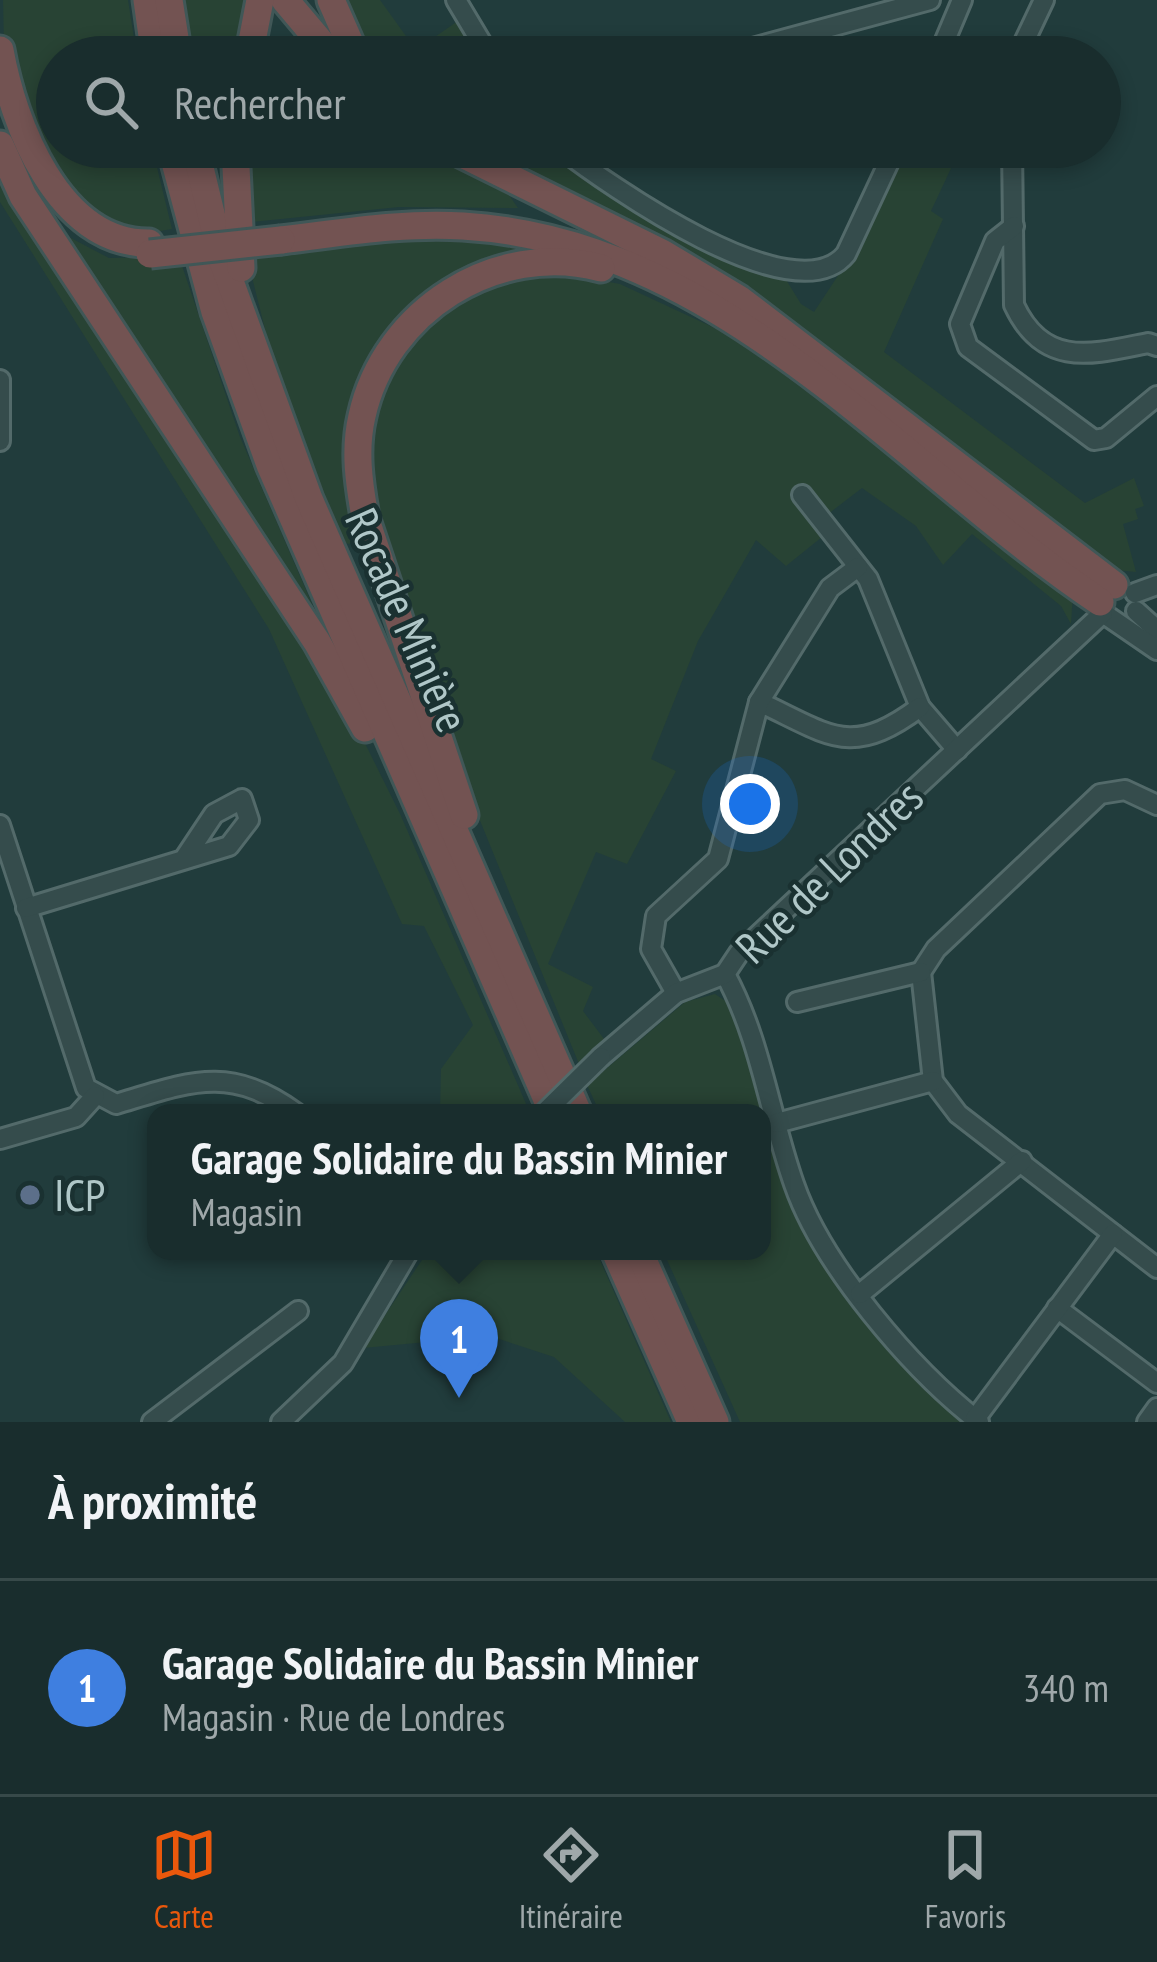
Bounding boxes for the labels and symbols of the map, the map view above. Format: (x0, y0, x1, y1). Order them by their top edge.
street label: Rocade Minière (333, 499, 483, 740)
street label: Rue de Londres (722, 768, 934, 975)
your location (720, 774, 780, 834)
place label: ICP (54, 1165, 105, 1223)
marker: ICP (17, 1182, 43, 1208)
pin: 1 (420, 1299, 498, 1398)

